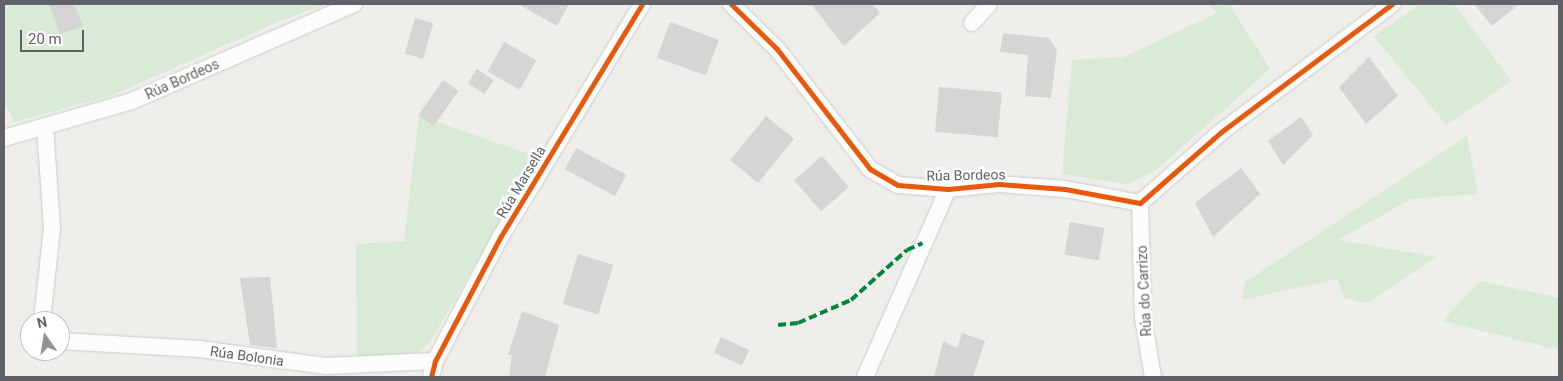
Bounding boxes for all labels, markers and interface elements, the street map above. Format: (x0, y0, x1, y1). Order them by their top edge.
scale bar (22, 20, 86, 52)
text: 20 m (28, 30, 62, 48)
street label: Rúa Bordeos (142, 55, 222, 103)
street label: Rúa Marsella (493, 143, 549, 221)
street label: Rúa Bordeos (926, 166, 1006, 184)
street label: Rúa do Carrizo (1133, 245, 1155, 337)
north arrow (20, 311, 70, 361)
text: N (35, 313, 48, 331)
street label: Rúa Bolonia (209, 343, 285, 369)

